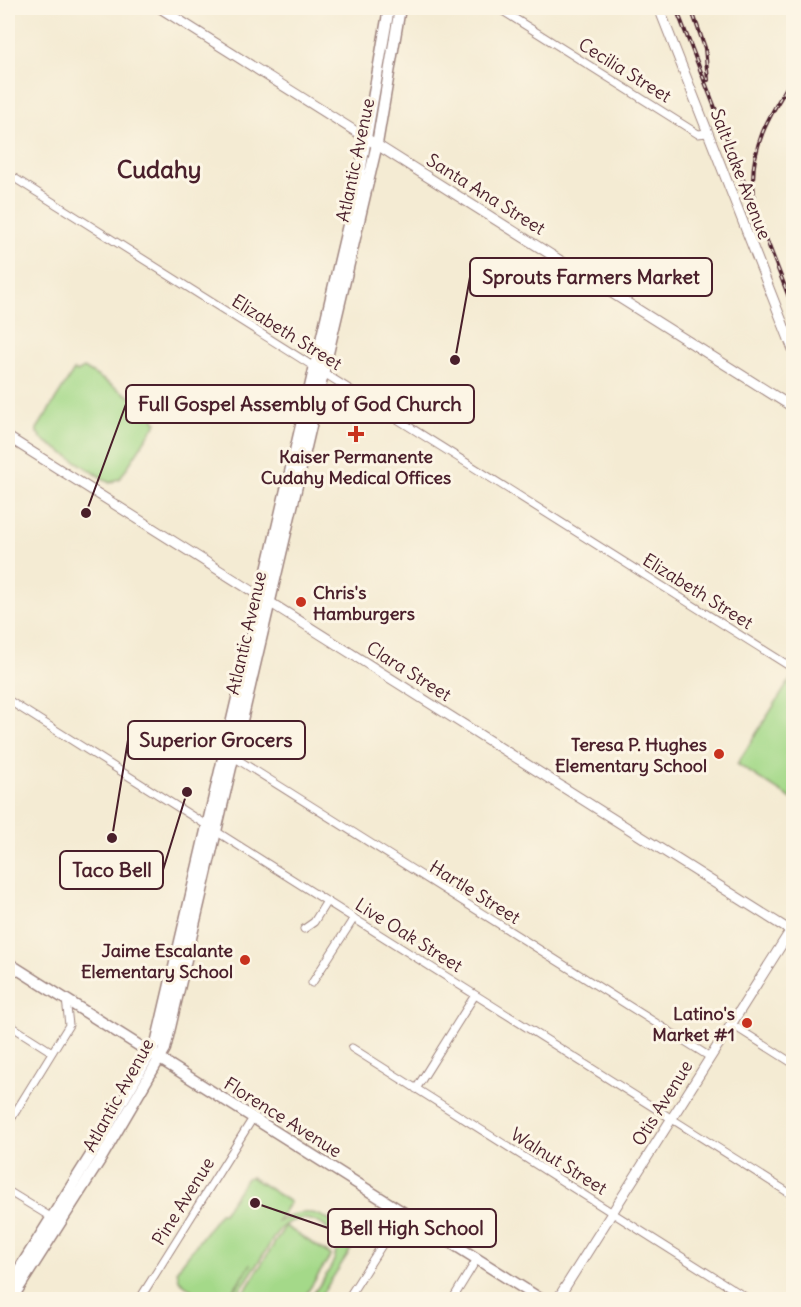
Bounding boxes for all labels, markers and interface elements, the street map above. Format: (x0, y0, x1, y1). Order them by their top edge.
street label: Cecilia Street (574, 32, 676, 108)
street label: Atlantic Avenue (331, 96, 379, 224)
street label: Salt Lake Avenue (706, 105, 776, 243)
street label: Santa Ana Street (422, 148, 550, 240)
district label: Cudahy (117, 154, 201, 184)
callout: Sprouts Farmers Market (470, 258, 712, 296)
text: Sprouts Farmers Market (482, 264, 700, 289)
street label: Elizabeth Street (228, 289, 346, 375)
callout: Full Gospel Assembly of God Church (126, 385, 474, 423)
text: Full Gospel Assembly of God Church (138, 391, 462, 416)
marker: Kaiser Permanente Cudahy Medical Offices (347, 425, 365, 443)
place label: Kaiser Permanente Cudahy Medical Offices (261, 445, 451, 489)
street label: Elizabeth Street (639, 548, 757, 634)
street label: Atlantic Avenue (221, 569, 271, 697)
place label: Chris's Hamburgers (313, 581, 415, 625)
marker: Chris's Hamburgers (294, 595, 308, 609)
street label: Clara Street (362, 636, 456, 706)
callout: Superior Grocers (128, 721, 305, 759)
text: Superior Grocers (139, 727, 293, 752)
place label: Teresa P. Hughes Elementary School (555, 733, 707, 777)
marker: Teresa P. Hughes Elementary School (712, 747, 726, 761)
callout: Taco Bell (60, 851, 163, 889)
street label: Hartle Street (425, 855, 525, 929)
text: Taco Bell (72, 857, 152, 882)
street label: Live Oak Street (351, 893, 467, 977)
place label: Jaime Escalante Elementary School (81, 939, 233, 983)
marker: Jaime Escalante Elementary School (238, 953, 252, 967)
place label: Latino's Market #1 (652, 1002, 735, 1046)
marker: Latino's Market #1 (740, 1016, 754, 1030)
street label: Atlantic Avenue (77, 1034, 159, 1156)
street label: Otis Avenue (627, 1056, 697, 1150)
street label: Florence Avenue (220, 1072, 346, 1162)
street label: Walnut Street (507, 1122, 611, 1200)
street label: Pine Avenue (147, 1153, 219, 1249)
callout: Bell High School (328, 1209, 496, 1247)
text: Bell High School (340, 1215, 484, 1240)

